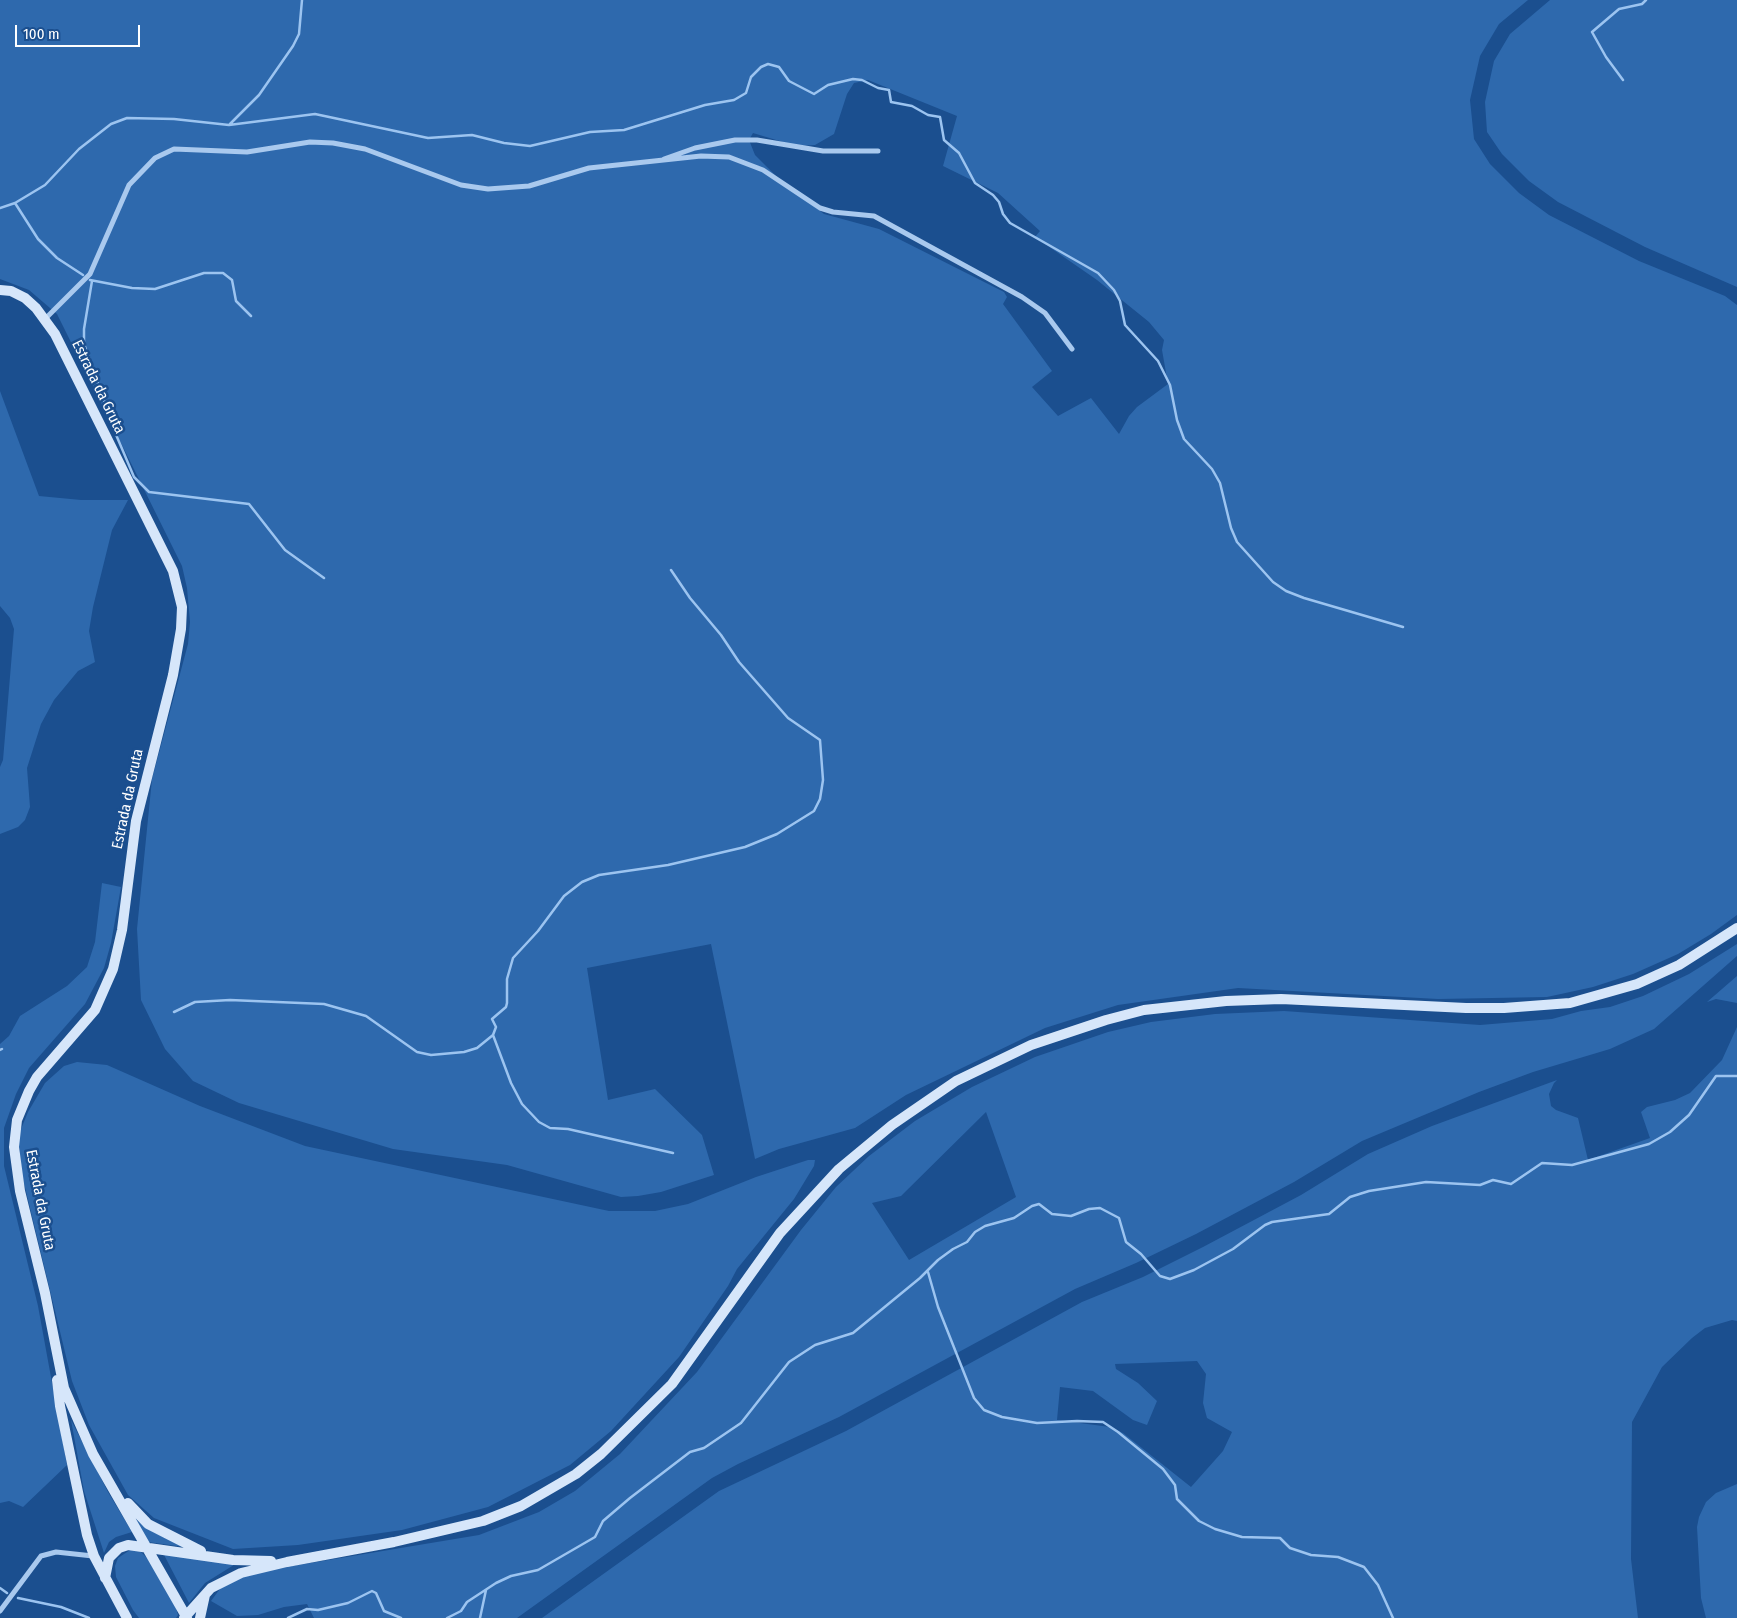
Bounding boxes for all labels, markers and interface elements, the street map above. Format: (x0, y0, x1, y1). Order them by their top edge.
scale bar (18, 15, 142, 47)
text: 100 m (23, 25, 60, 43)
street label: Estrada da Gruta (68, 337, 128, 437)
street label: Estrada da Gruta (109, 747, 147, 851)
street label: Estrada da Gruta (21, 1148, 59, 1252)

